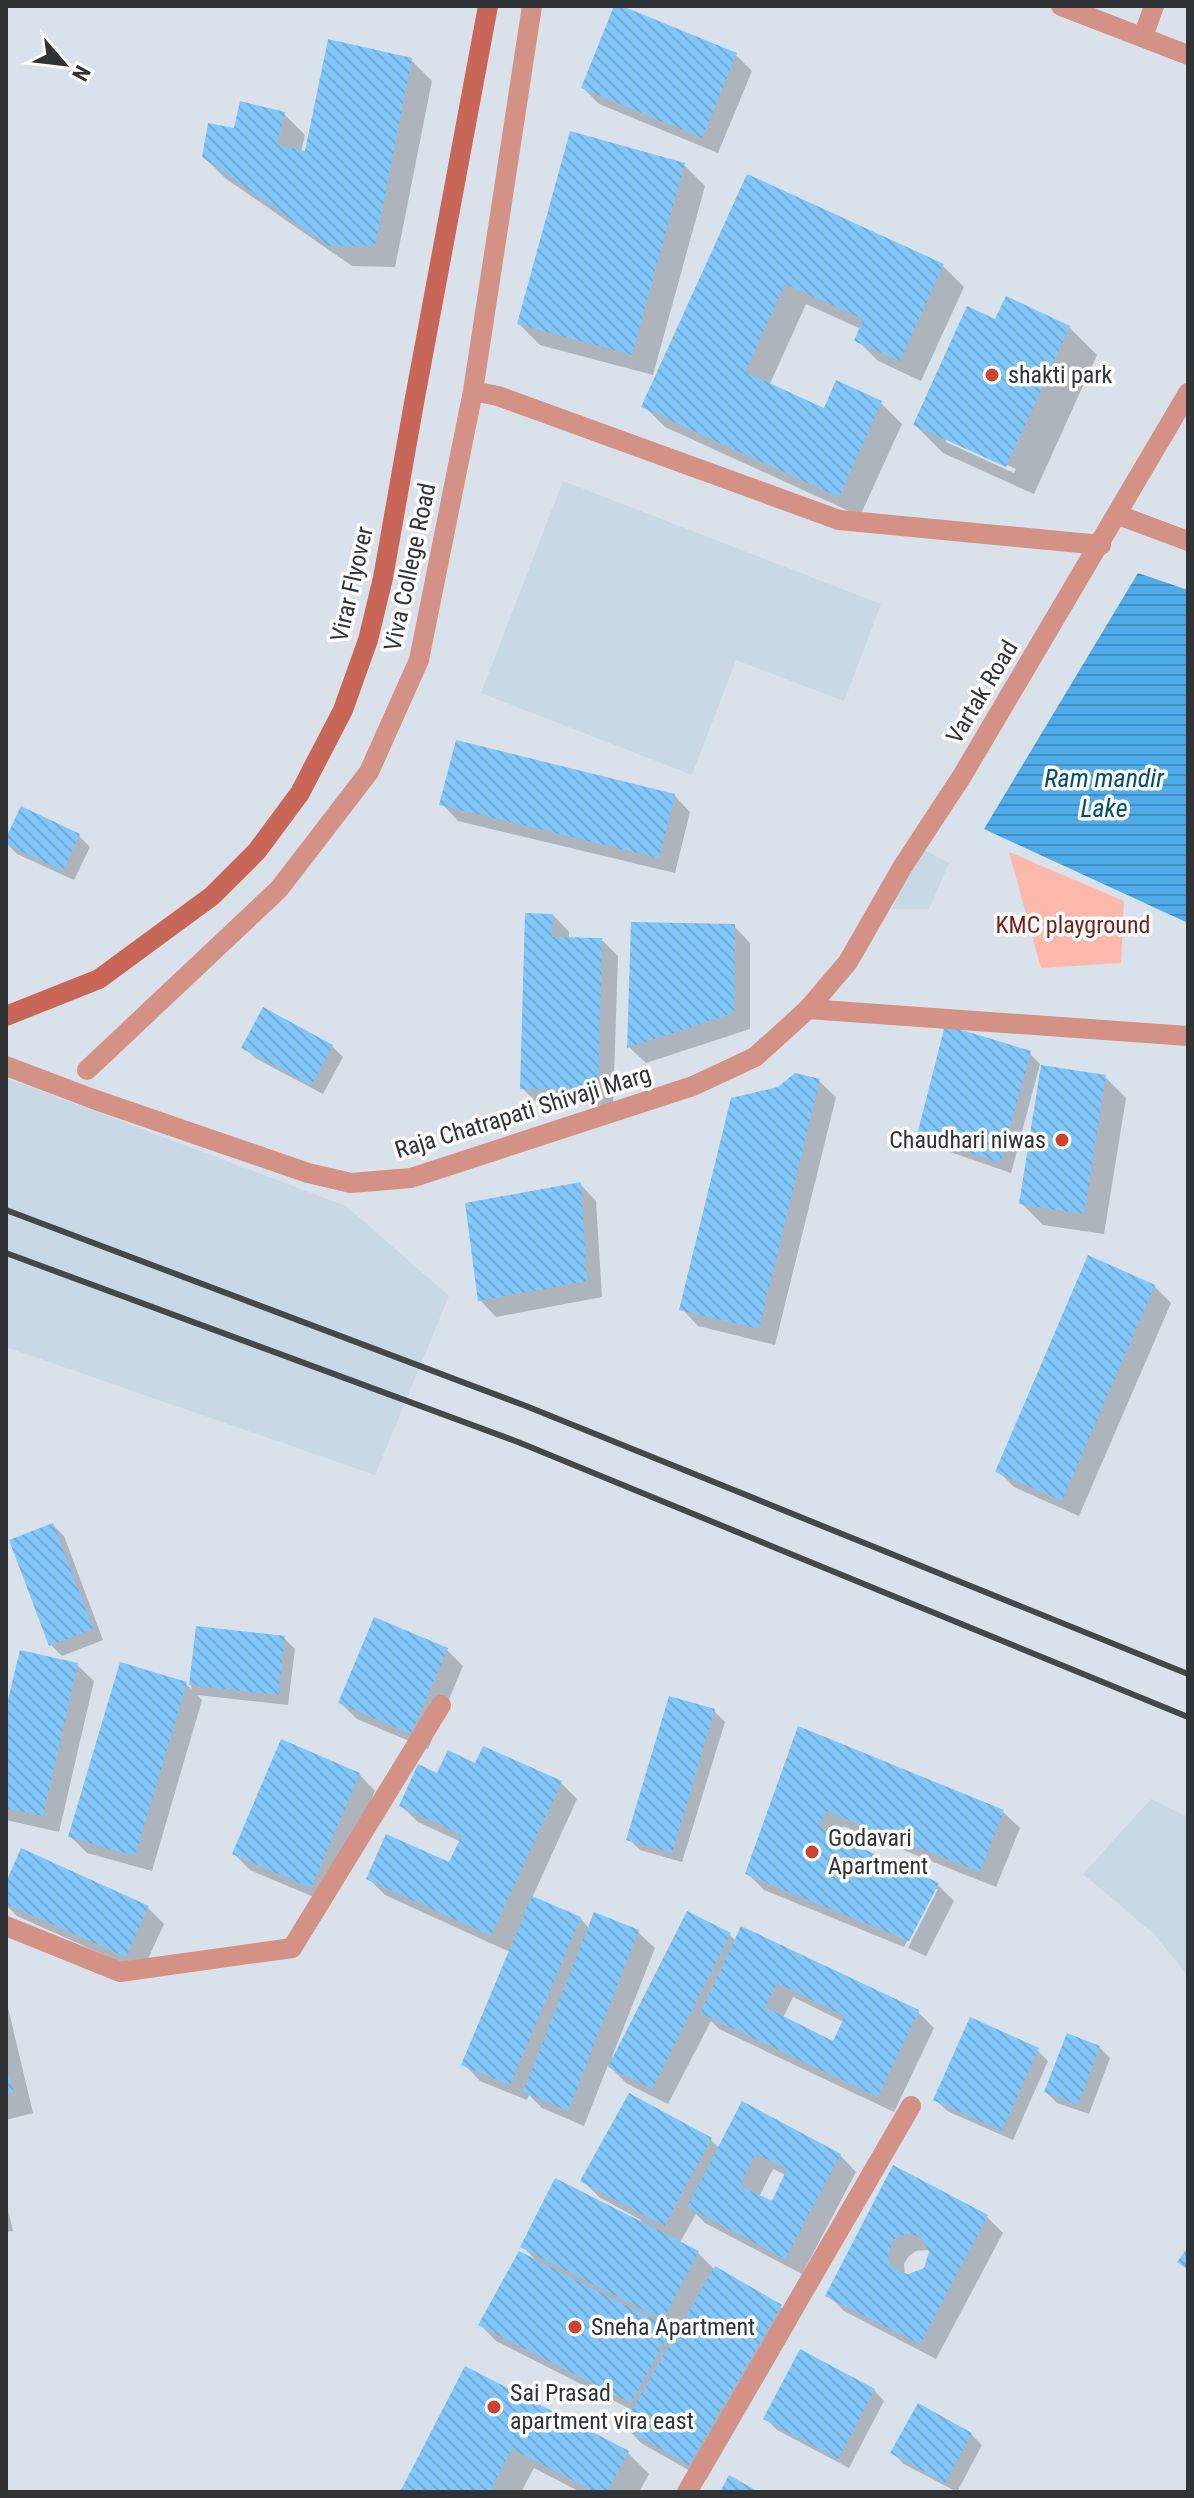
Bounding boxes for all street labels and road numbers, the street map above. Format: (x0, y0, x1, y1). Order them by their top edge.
street label: Viva College Road (379, 481, 441, 653)
street label: Virar Flyover (325, 524, 379, 644)
street label: Vartak Road (940, 635, 1024, 749)
street label: Raja Chatrapati Shivaji Marg (392, 1060, 654, 1164)

